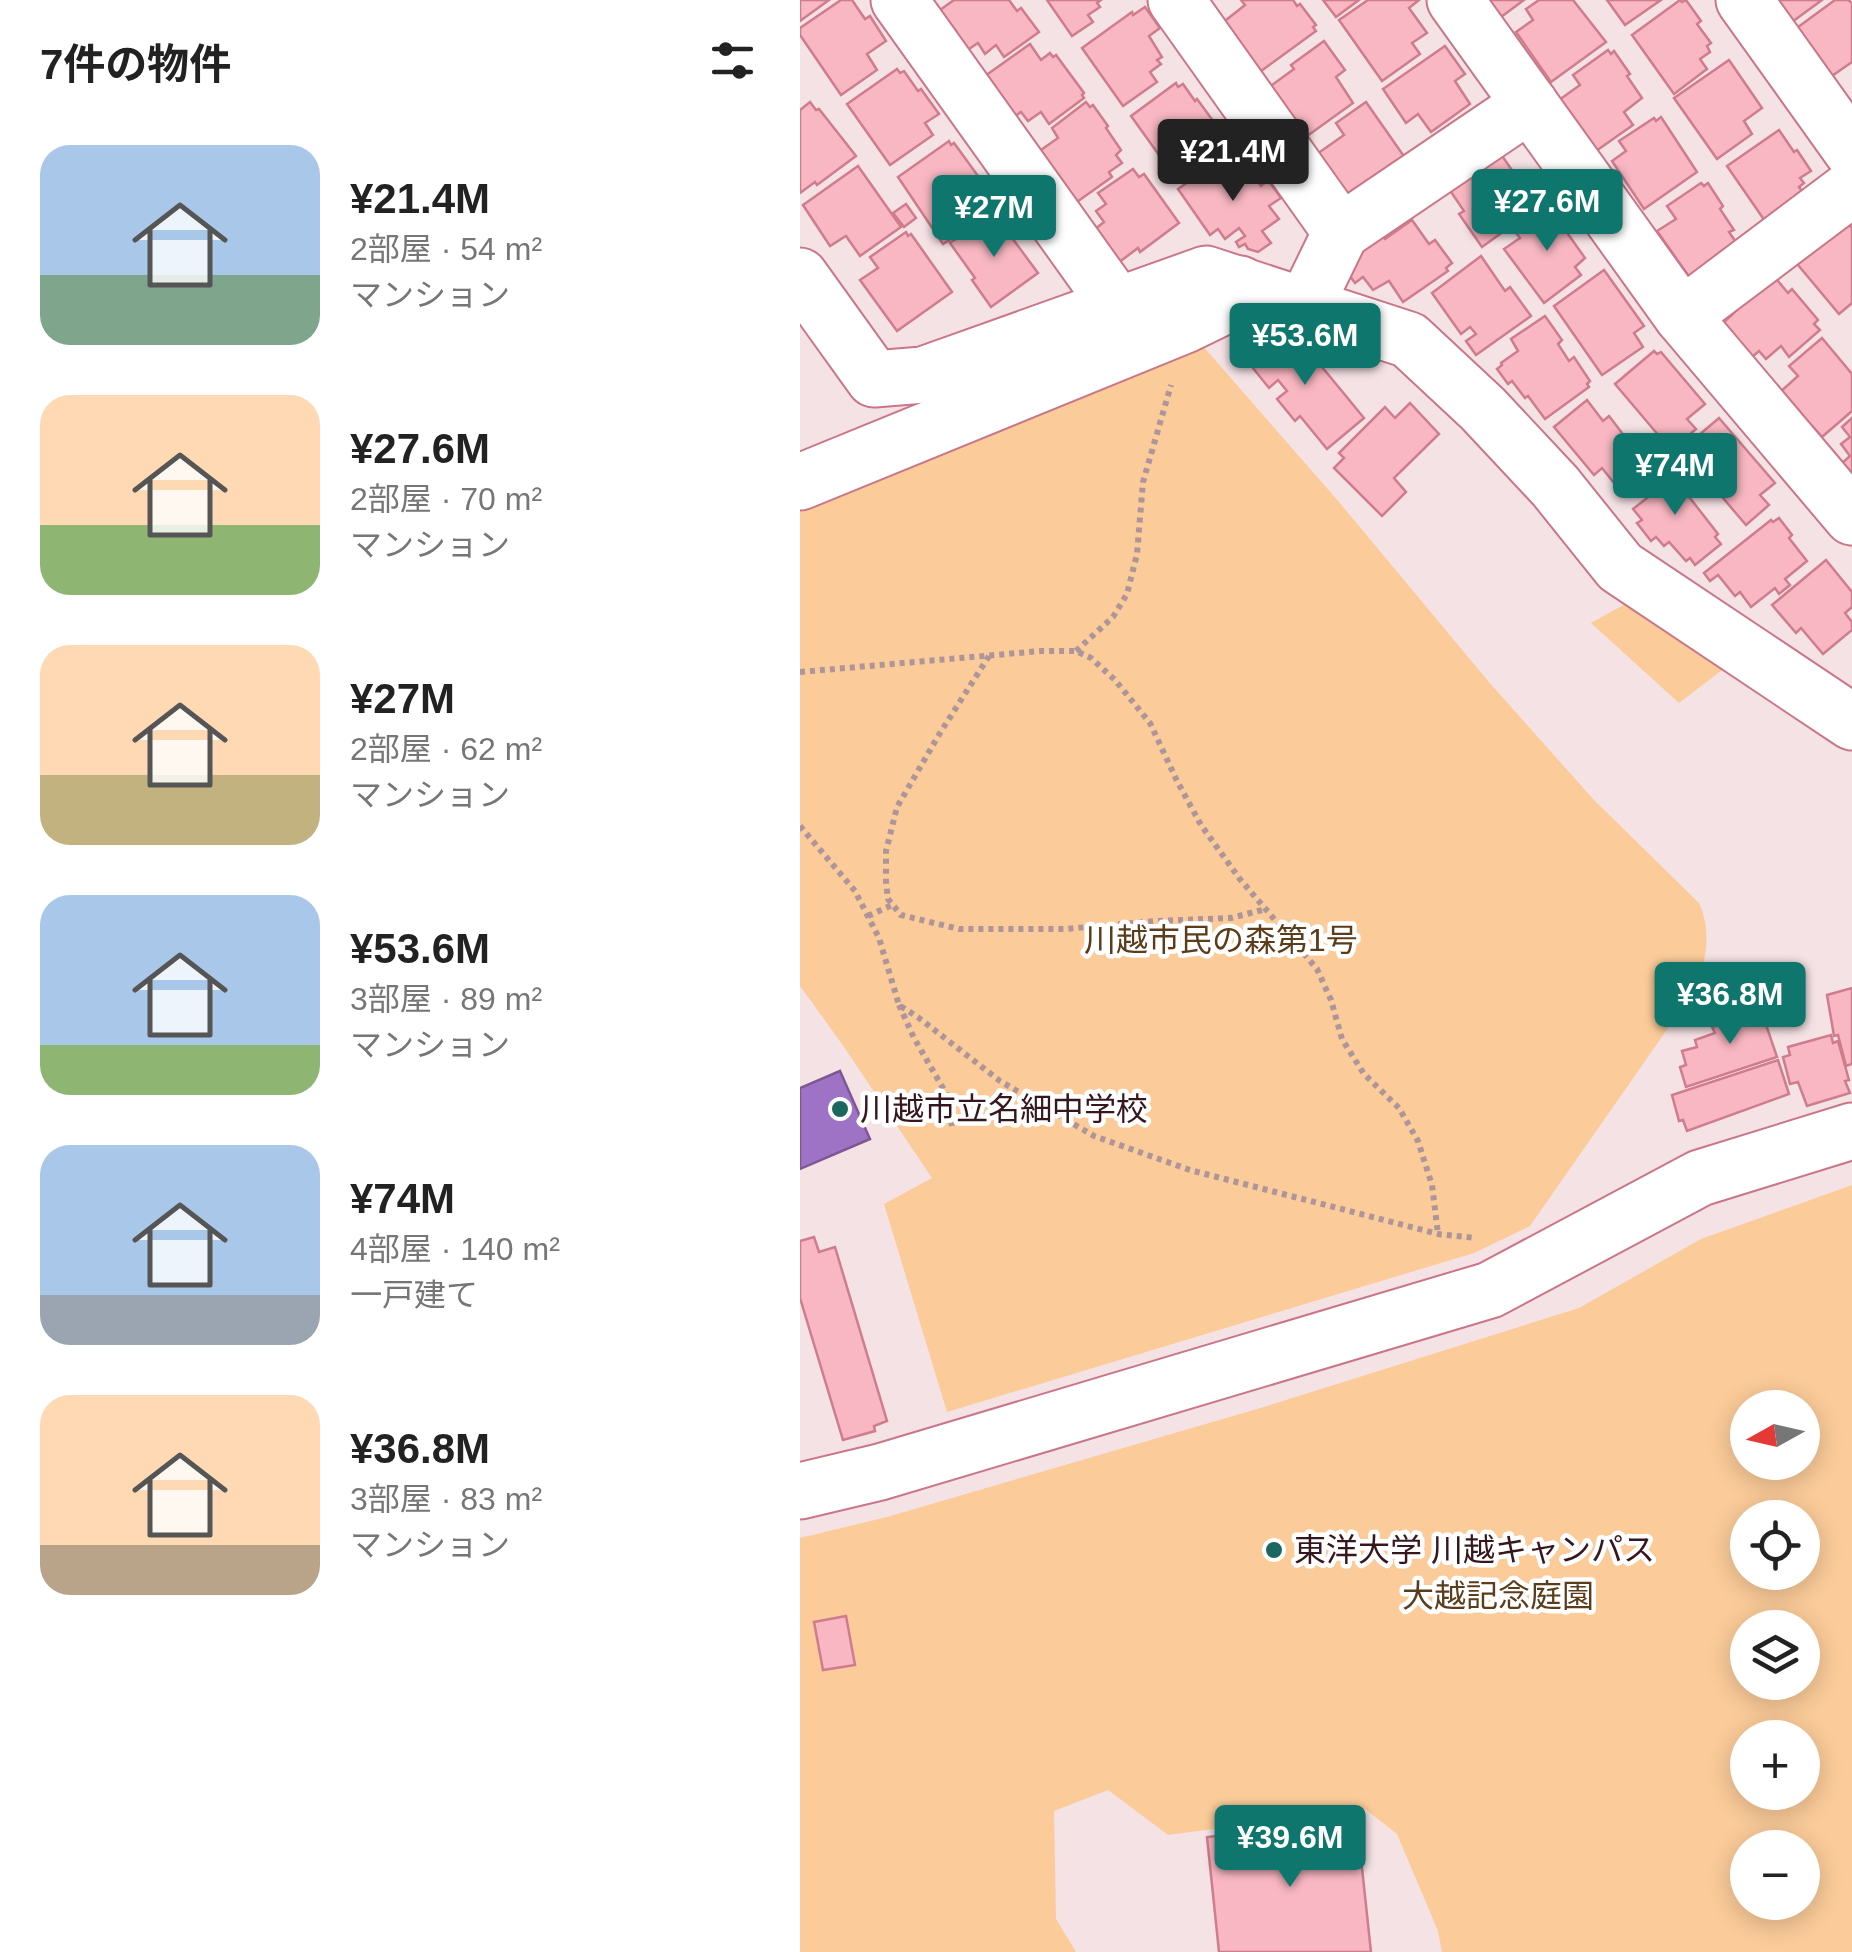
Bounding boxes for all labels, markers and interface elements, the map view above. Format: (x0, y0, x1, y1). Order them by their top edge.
icon: filters (705, 33, 760, 88)
text: 7件の物件 (40, 41, 231, 88)
pin: ¥21.4M (1152, 119, 1314, 204)
text: ¥21.4M (1180, 133, 1286, 169)
pin: ¥27.6M (1466, 169, 1628, 254)
text: ¥21.4M (350, 175, 490, 222)
pin: ¥27M (935, 175, 1053, 260)
text: ¥27.6M (1494, 183, 1600, 219)
icon: home (120, 185, 240, 305)
text: ¥27M (954, 189, 1034, 225)
text: 2部屋 · 54 m² (350, 231, 542, 267)
text: マンション (350, 277, 510, 313)
pin: ¥53.6M (1224, 303, 1386, 388)
text: ¥53.6M (1252, 317, 1358, 353)
text: ¥27.6M (350, 425, 490, 472)
pin: ¥74M (1616, 433, 1734, 518)
icon: home (120, 435, 240, 555)
text: ¥74M (1635, 447, 1715, 483)
text: 2部屋 · 70 m² (350, 481, 542, 517)
text: マンション (350, 527, 510, 563)
text: ¥27M (350, 675, 455, 722)
icon: home (120, 685, 240, 805)
text: 2部屋 · 62 m² (350, 731, 542, 767)
text: マンション (350, 777, 510, 813)
park label: 川越市民の森第1号 (1084, 922, 1358, 958)
text: ¥53.6M (350, 925, 490, 972)
icon: home (120, 935, 240, 1055)
pin: ¥36.8M (1649, 962, 1811, 1047)
text: ¥36.8M (1677, 976, 1783, 1012)
text: 3部屋 · 89 m² (350, 981, 542, 1017)
text: マンション (350, 1027, 510, 1063)
place label: 川越市立名細中学校 (860, 1091, 1148, 1127)
marker: 川越市立名細中学校 (829, 1098, 851, 1120)
text: ¥74M (350, 1175, 455, 1222)
icon: home (120, 1185, 240, 1305)
text: 4部屋 · 140 m² (350, 1231, 560, 1267)
text: 一戸建て (350, 1277, 478, 1313)
north arrow (1730, 1390, 1820, 1480)
map controls (1730, 1390, 1820, 1920)
text: ¥36.8M (350, 1425, 490, 1472)
icon: home (120, 1435, 240, 1555)
text: 3部屋 · 83 m² (350, 1481, 542, 1517)
button: locate (1730, 1500, 1820, 1590)
text: マンション (350, 1527, 510, 1563)
place label: 東洋大学 川越キャンパス (1294, 1532, 1655, 1568)
marker: 東洋大学 川越キャンパス (1263, 1539, 1285, 1561)
park label: 大越記念庭園 (1402, 1578, 1594, 1614)
button: layers (1730, 1610, 1820, 1700)
button: + (1730, 1720, 1820, 1810)
pin: ¥39.6M (1209, 1805, 1371, 1890)
text: ¥39.6M (1237, 1819, 1343, 1855)
button: − (1730, 1830, 1820, 1920)

